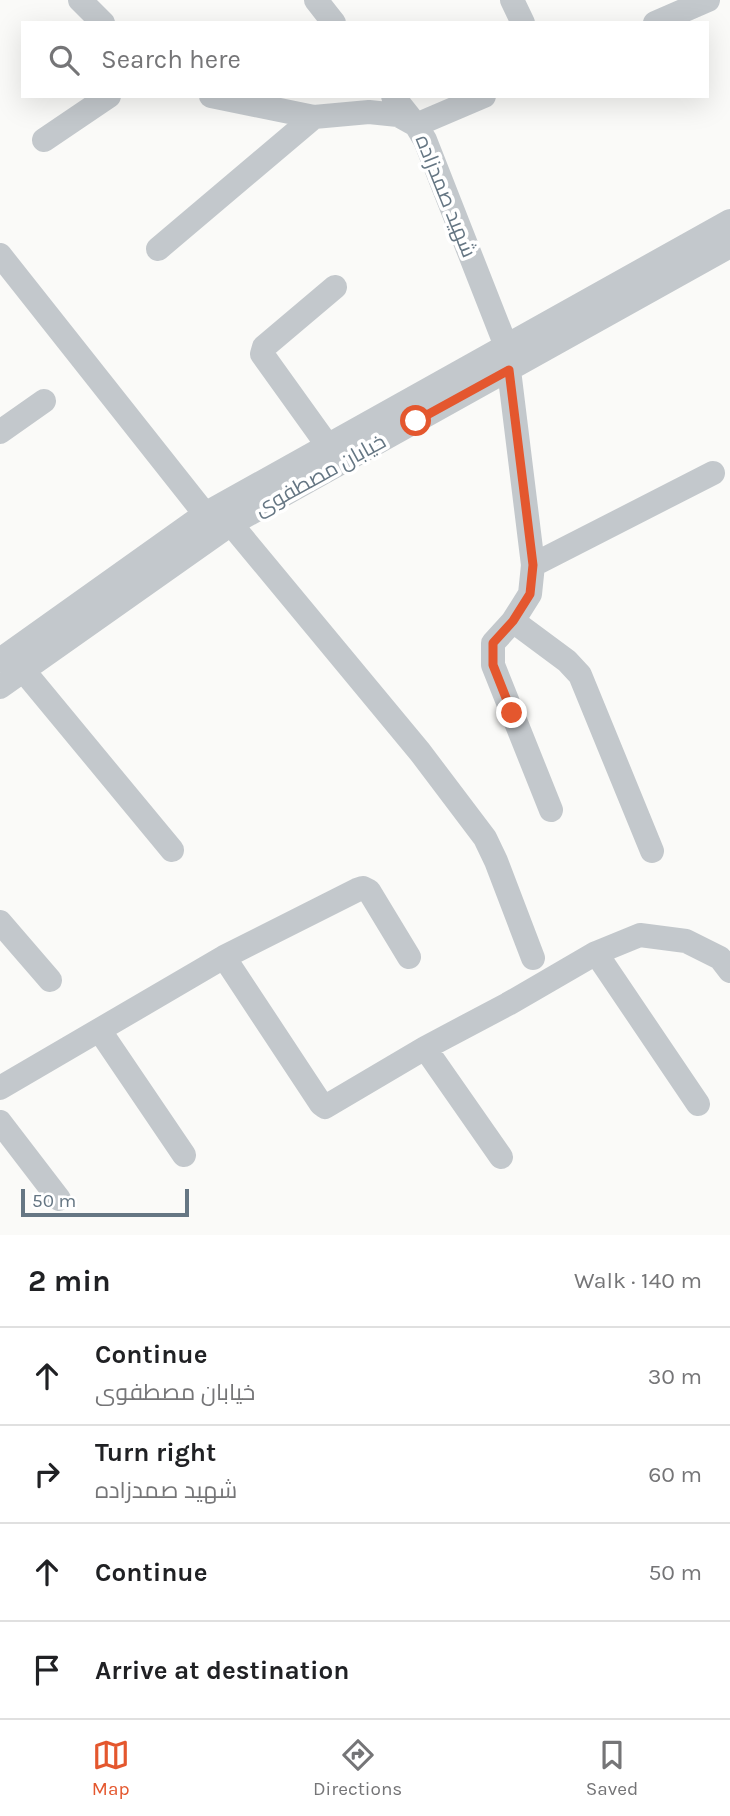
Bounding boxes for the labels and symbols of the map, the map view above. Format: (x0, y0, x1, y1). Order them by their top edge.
street label: شهید صمدزاده (410, 131, 481, 261)
route start (400, 405, 431, 436)
street label: خیابان مصطفوی (250, 429, 390, 522)
route end (496, 697, 527, 728)
scale bar (21, 1186, 189, 1218)

